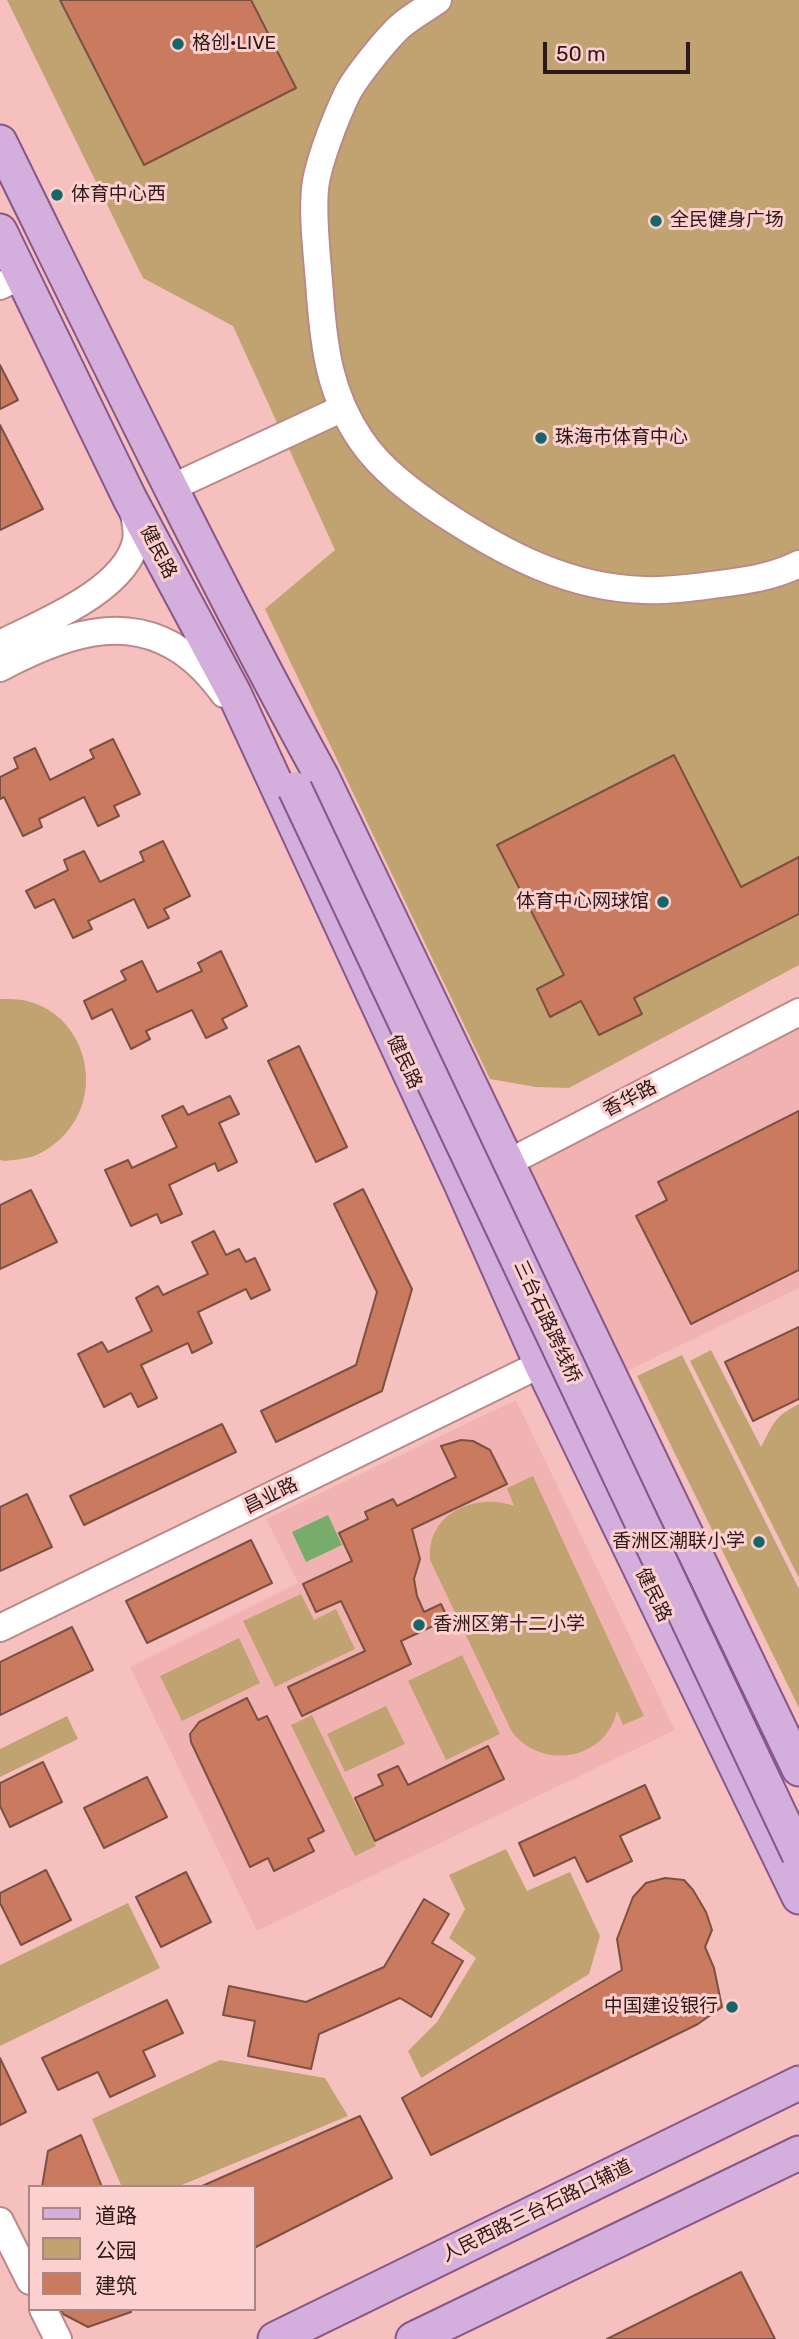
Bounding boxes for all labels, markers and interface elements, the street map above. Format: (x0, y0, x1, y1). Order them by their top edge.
scale bar (547, 28, 694, 72)
place label: 格创·LIVE (192, 33, 276, 55)
marker: 格创·LIVE (170, 36, 186, 52)
text: 50 m (556, 41, 606, 66)
place label: 体育中心西 (71, 184, 166, 206)
marker: 体育中心西 (49, 187, 65, 203)
place label: 全民健身广场 (670, 210, 784, 232)
marker: 全民健身广场 (648, 213, 664, 229)
place label: 珠海市体育中心 (555, 427, 688, 449)
marker: 珠海市体育中心 (533, 430, 549, 446)
street label: 健民路 (135, 521, 181, 583)
place label: 体育中心网球馆 (516, 891, 649, 913)
marker: 体育中心网球馆 (655, 894, 671, 910)
street label: 健民路 (382, 1031, 426, 1093)
street label: 香华路 (599, 1076, 661, 1122)
street label: 三台石路跨线桥 (509, 1257, 585, 1387)
street label: 昌业路 (240, 1473, 302, 1519)
place label: 香洲区潮联小学 (612, 1531, 745, 1553)
marker: 香洲区潮联小学 (751, 1534, 767, 1550)
street label: 健民路 (630, 1564, 676, 1626)
place label: 香洲区第十二小学 (433, 1614, 585, 1636)
marker: 香洲区第十二小学 (411, 1617, 427, 1633)
place label: 中国建设银行 (604, 1996, 718, 2018)
marker: 中国建设银行 (724, 1999, 740, 2015)
street label: 人民西路三台石路口辅道 (438, 2155, 636, 2267)
legend (28, 2185, 256, 2311)
text: 道路 (95, 2203, 137, 2228)
text: 公园 (95, 2238, 137, 2263)
text: 建筑 (95, 2273, 137, 2298)

